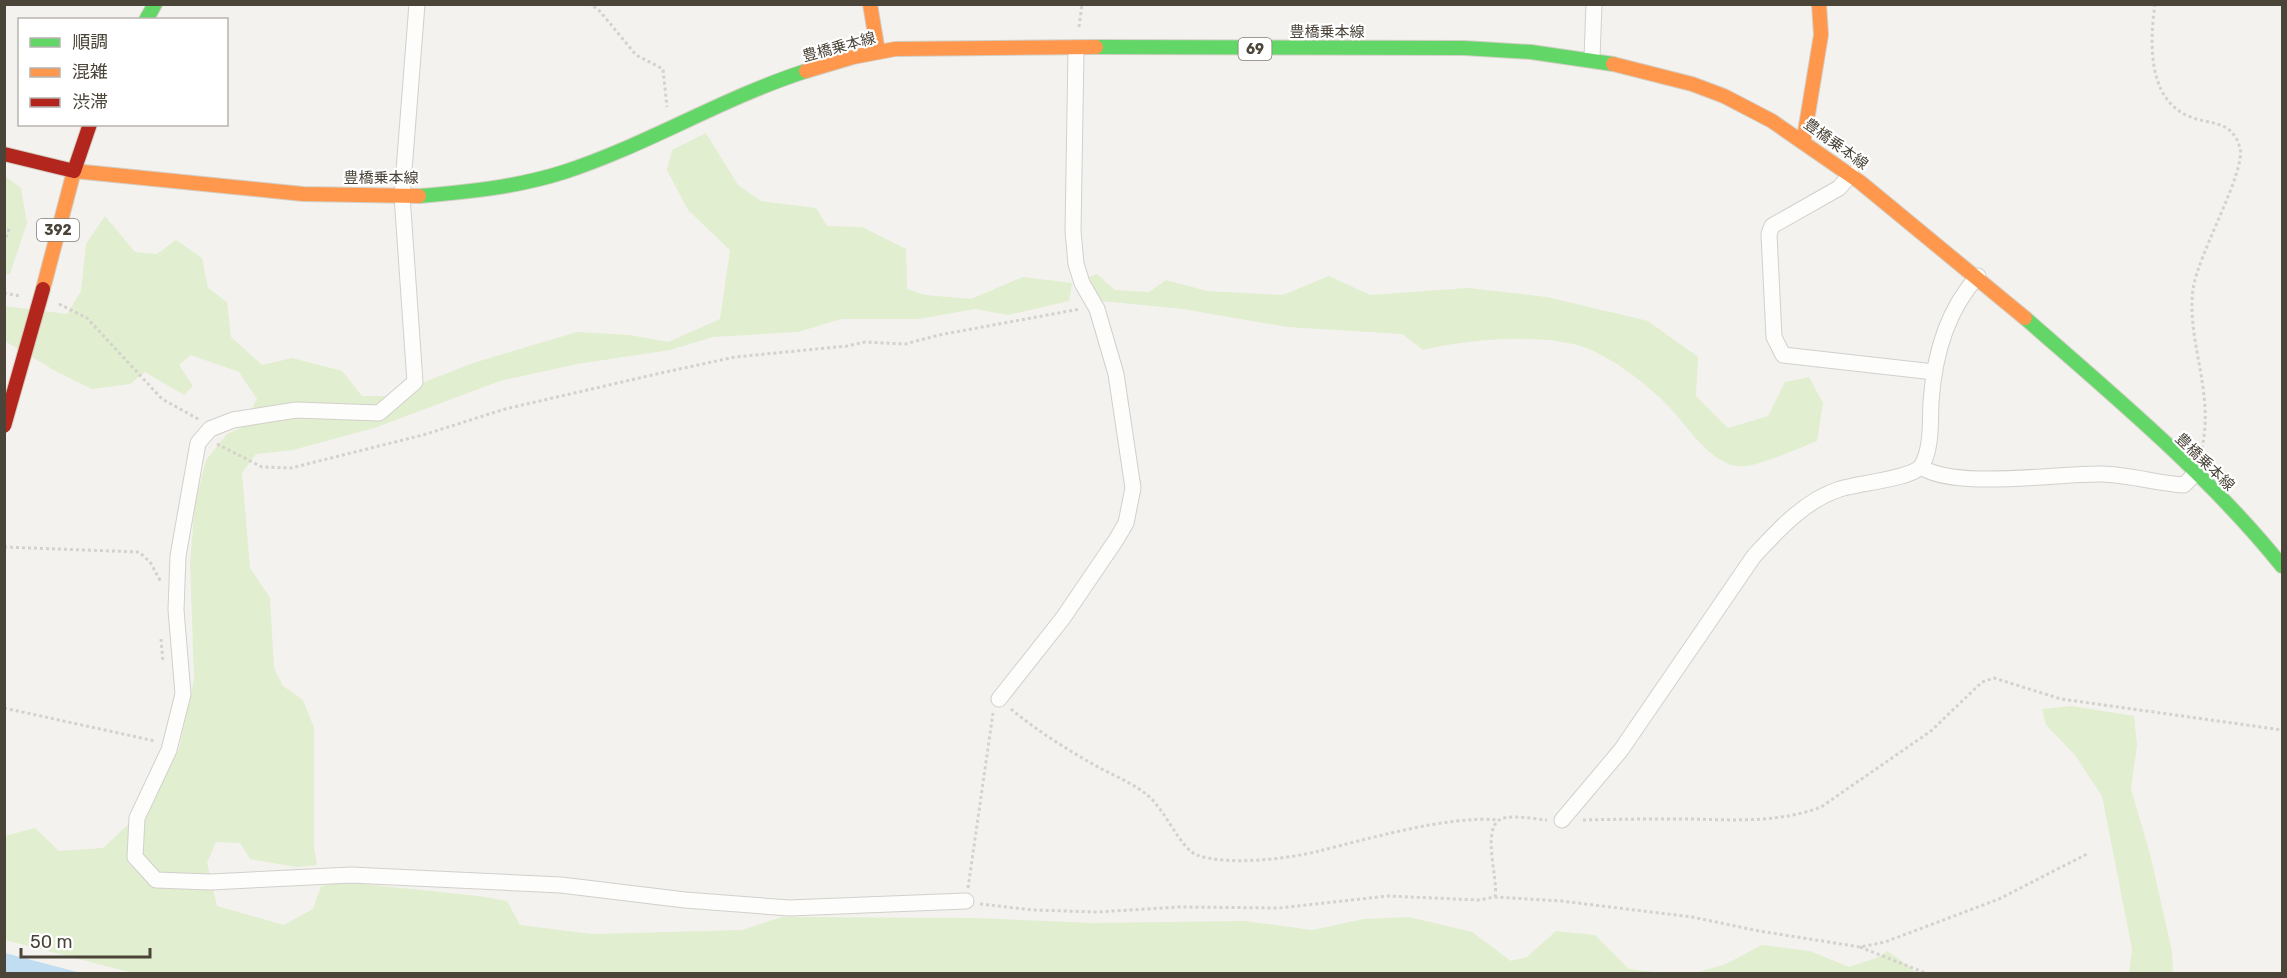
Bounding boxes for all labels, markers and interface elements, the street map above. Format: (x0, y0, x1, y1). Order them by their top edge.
legend (18, 18, 228, 126)
street label: 豊橋乗本線 (1289, 23, 1365, 41)
street label: 豊橋乗本線 (800, 29, 878, 65)
text: 順調 (72, 31, 108, 53)
road number: 69 (1238, 38, 1272, 60)
text: 混雑 (72, 61, 108, 83)
text: 渋滞 (72, 91, 108, 113)
street label: 豊橋乗本線 (1800, 115, 1872, 173)
street label: 豊橋乗本線 (343, 169, 419, 187)
road number: 392 (37, 219, 79, 241)
street label: 豊橋乗本線 (2172, 429, 2238, 495)
scale bar (21, 921, 150, 959)
text: 50 m (30, 931, 73, 953)

